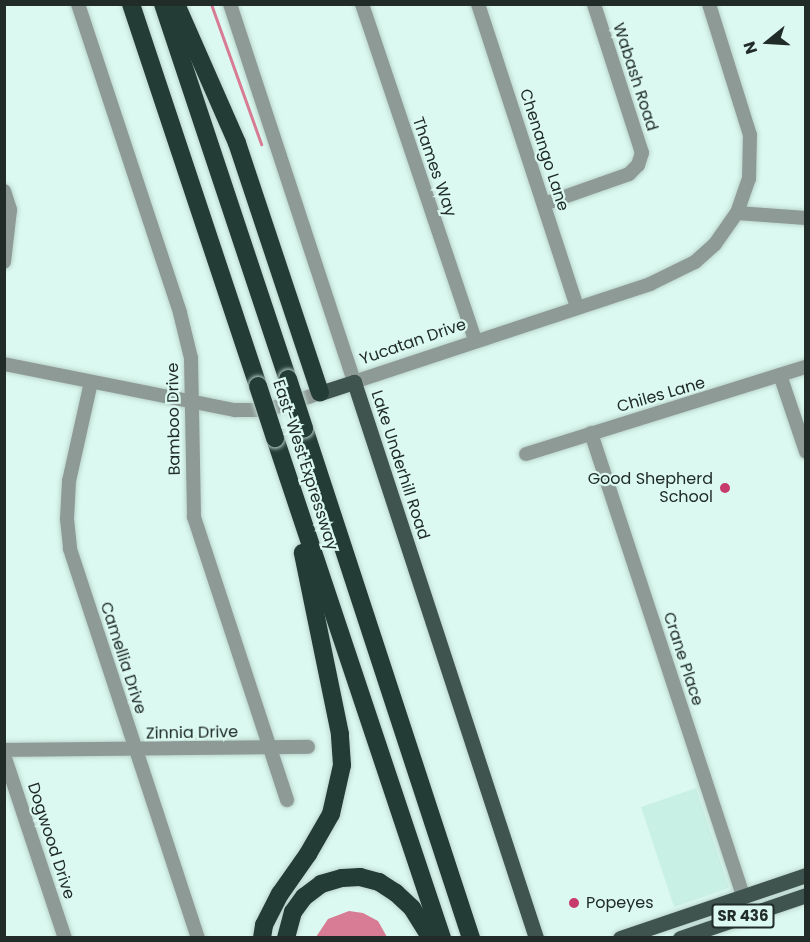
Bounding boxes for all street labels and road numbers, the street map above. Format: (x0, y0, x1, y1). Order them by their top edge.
street label: Wabash Road (608, 21, 662, 133)
street label: Chenango Lane (515, 87, 573, 213)
street label: Thames Way (408, 115, 460, 219)
street label: Yucatan Drive (357, 315, 469, 369)
street label: Bamboo Drive (163, 362, 185, 476)
street label: Chiles Lane (615, 373, 707, 417)
street label: East-West Expressway (268, 377, 342, 553)
street label: Lake Underhill Road (367, 388, 433, 542)
street label: Camellia Drive (96, 600, 150, 716)
street label: Crane Place (659, 610, 707, 708)
street label: Zinnia Drive (146, 723, 238, 743)
street label: Dogwood Drive (23, 780, 79, 902)
road number: SR 436 (712, 904, 774, 928)

